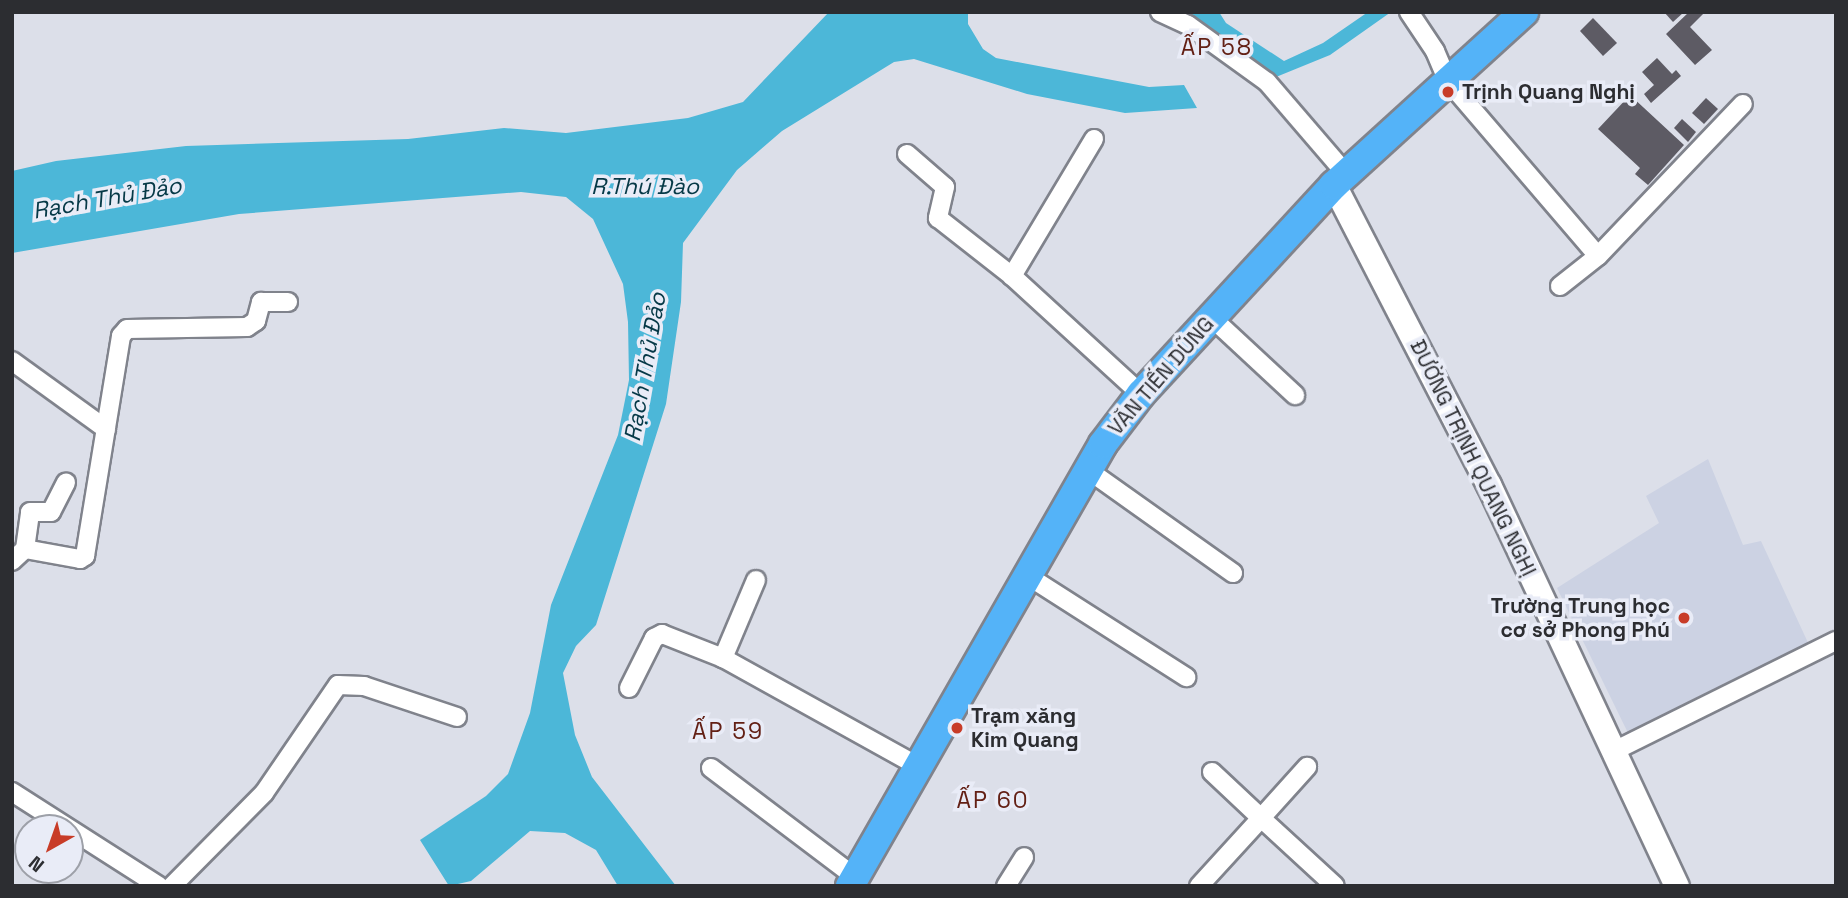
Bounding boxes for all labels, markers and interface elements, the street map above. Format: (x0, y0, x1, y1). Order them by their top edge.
district label: ẤP 58 (1181, 33, 1253, 61)
place label: Trịnh Quang Nghị (1462, 79, 1635, 105)
marker: Trịnh Quang Nghị (1440, 84, 1456, 100)
water label: Rạch Thủ Đảo (30, 171, 184, 225)
water label: R.Thú Đào (591, 172, 699, 200)
water label: Rạch Thủ Đảo (618, 290, 672, 444)
street label: VĂN TIẾN DŨNG (1103, 312, 1219, 440)
street label: ĐƯỜNG TRỊNH QUANG NGHỊ (1405, 335, 1541, 581)
place label: Trường Trung học cơ sở Phong Phú (1490, 593, 1670, 643)
marker: Trường Trung học cơ sở Phong Phú (1676, 610, 1692, 626)
place label: Trạm xăng Kim Quang (971, 703, 1079, 753)
district label: ẤP 59 (693, 717, 763, 745)
marker: Trạm xăng Kim Quang (949, 720, 965, 736)
district label: ẤP 60 (957, 786, 1029, 814)
north arrow (14, 814, 84, 884)
text: N (24, 850, 49, 878)

